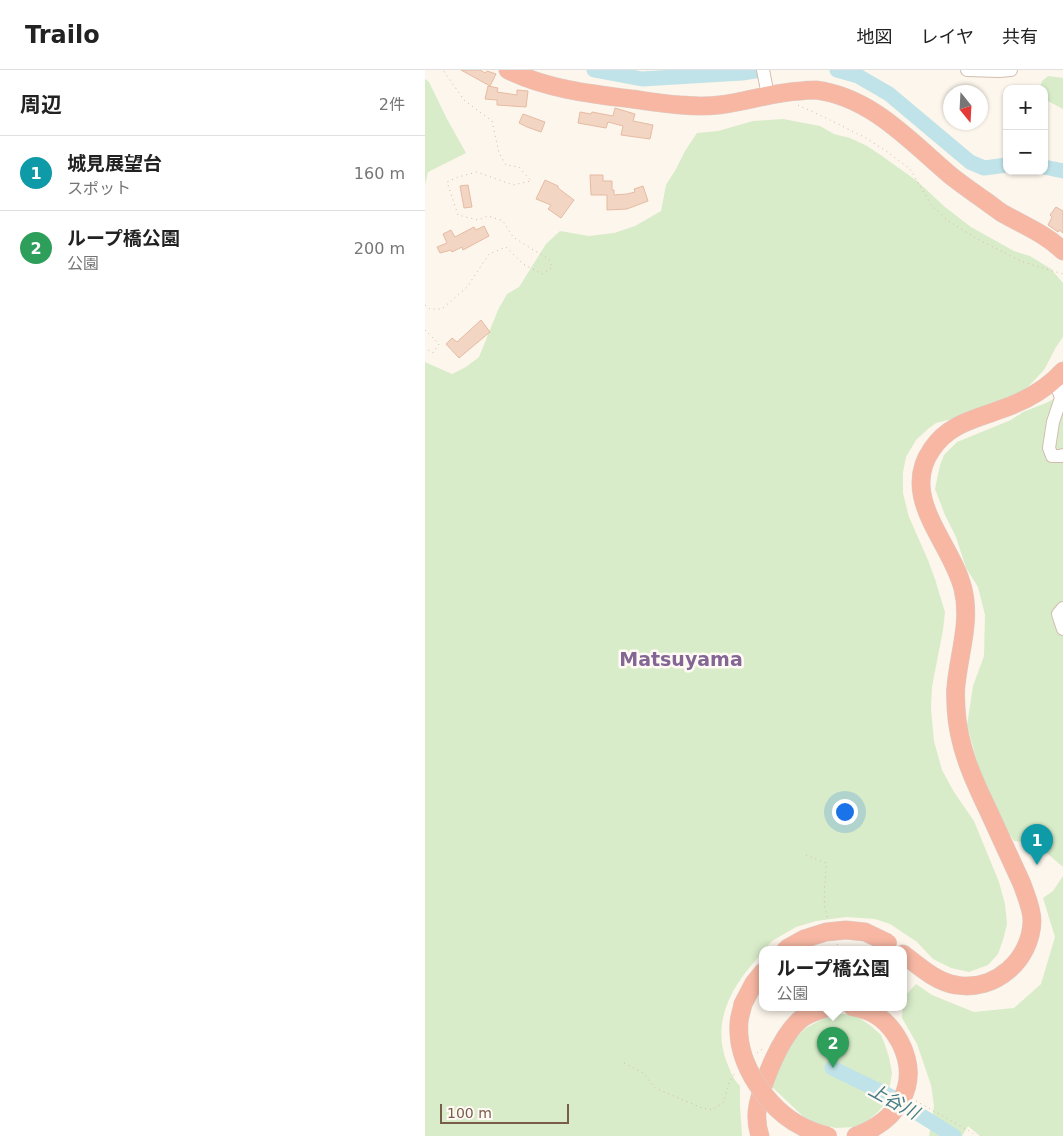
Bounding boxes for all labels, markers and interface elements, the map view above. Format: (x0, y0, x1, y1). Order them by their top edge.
text: Trailo (25, 21, 100, 49)
text: 地図 (857, 26, 893, 47)
text: レイヤ (921, 26, 974, 47)
text: 共有 (1002, 26, 1038, 47)
north arrow (943, 85, 988, 130)
map controls (1003, 85, 1048, 175)
button: + (1003, 85, 1048, 130)
text: 周辺 (20, 93, 62, 117)
text: 2件 (379, 95, 405, 114)
button: − (1003, 130, 1048, 175)
text: 城見展望台 (67, 152, 162, 174)
text: 1 (30, 164, 42, 183)
text: 160 m (354, 164, 405, 183)
text: スポット (67, 179, 131, 198)
text: ループ橋公園 (67, 227, 180, 249)
text: 2 (30, 239, 42, 258)
text: 200 m (354, 239, 405, 258)
text: 公園 (67, 254, 99, 273)
district label: Matsuyama (619, 648, 743, 670)
your location (832, 799, 858, 825)
pin: 1 (1021, 824, 1053, 865)
popup (759, 946, 907, 1011)
text: ループ橋公園 (777, 957, 889, 979)
text: 公園 (777, 984, 809, 1003)
pin: 2 (817, 1027, 849, 1068)
water label: 上谷川 (865, 1079, 924, 1124)
scale bar (440, 1101, 569, 1124)
text: 100 m (447, 1105, 492, 1121)

